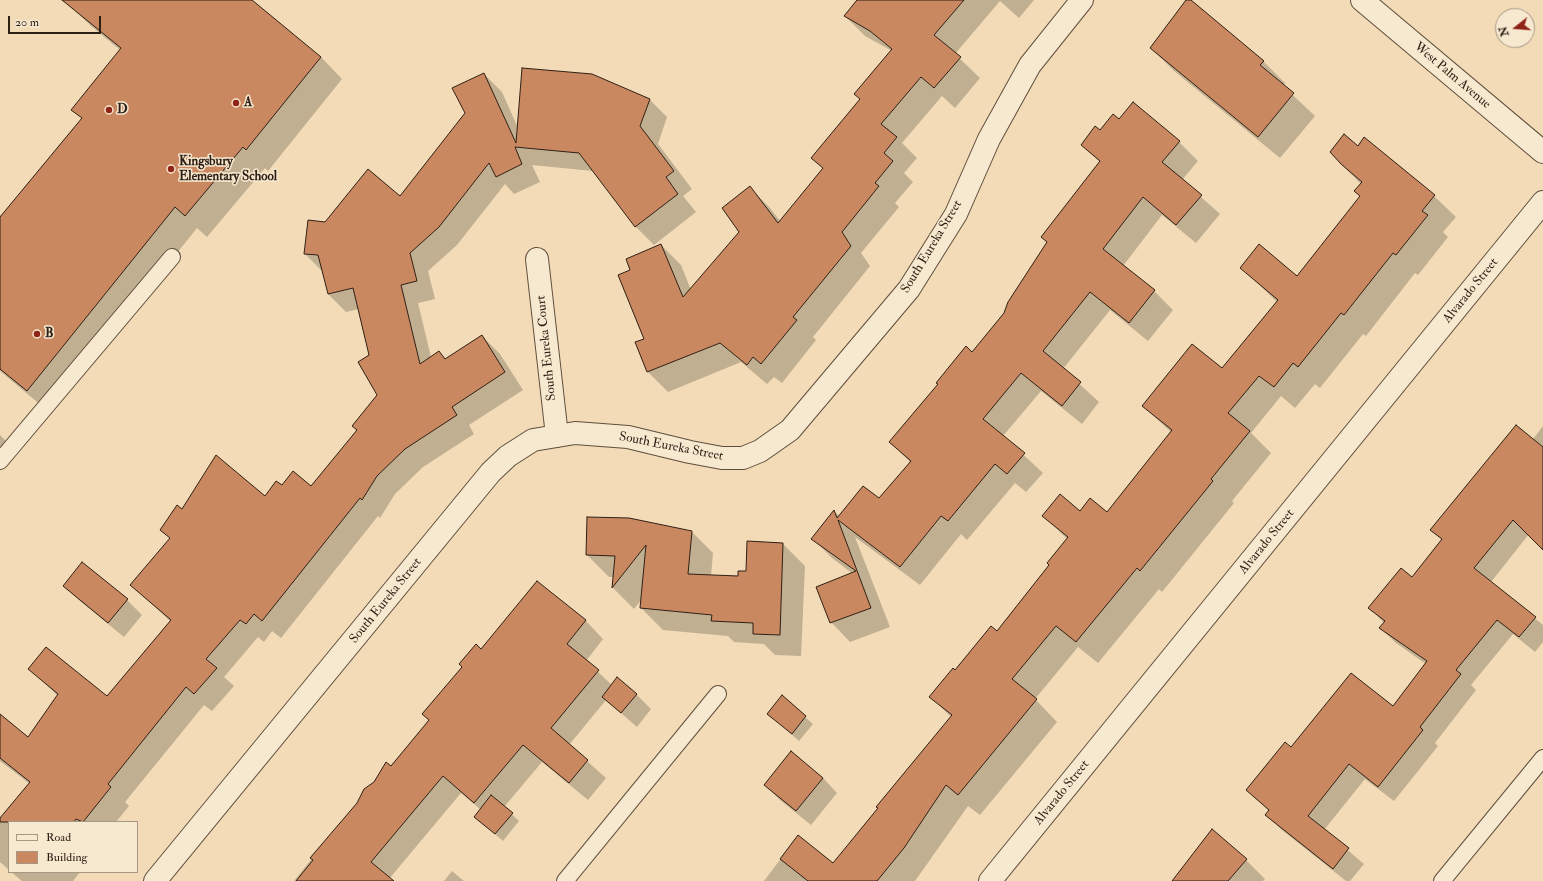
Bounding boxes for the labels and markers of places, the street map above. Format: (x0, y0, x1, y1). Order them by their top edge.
place label: A (244, 95, 252, 111)
marker: A (231, 98, 241, 108)
place label: D (117, 102, 128, 118)
marker: D (104, 105, 114, 115)
place label: Kingsbury Elementary School (179, 154, 277, 185)
marker: Kingsbury Elementary School (166, 164, 176, 174)
place label: B (45, 326, 54, 342)
marker: B (32, 329, 42, 339)

